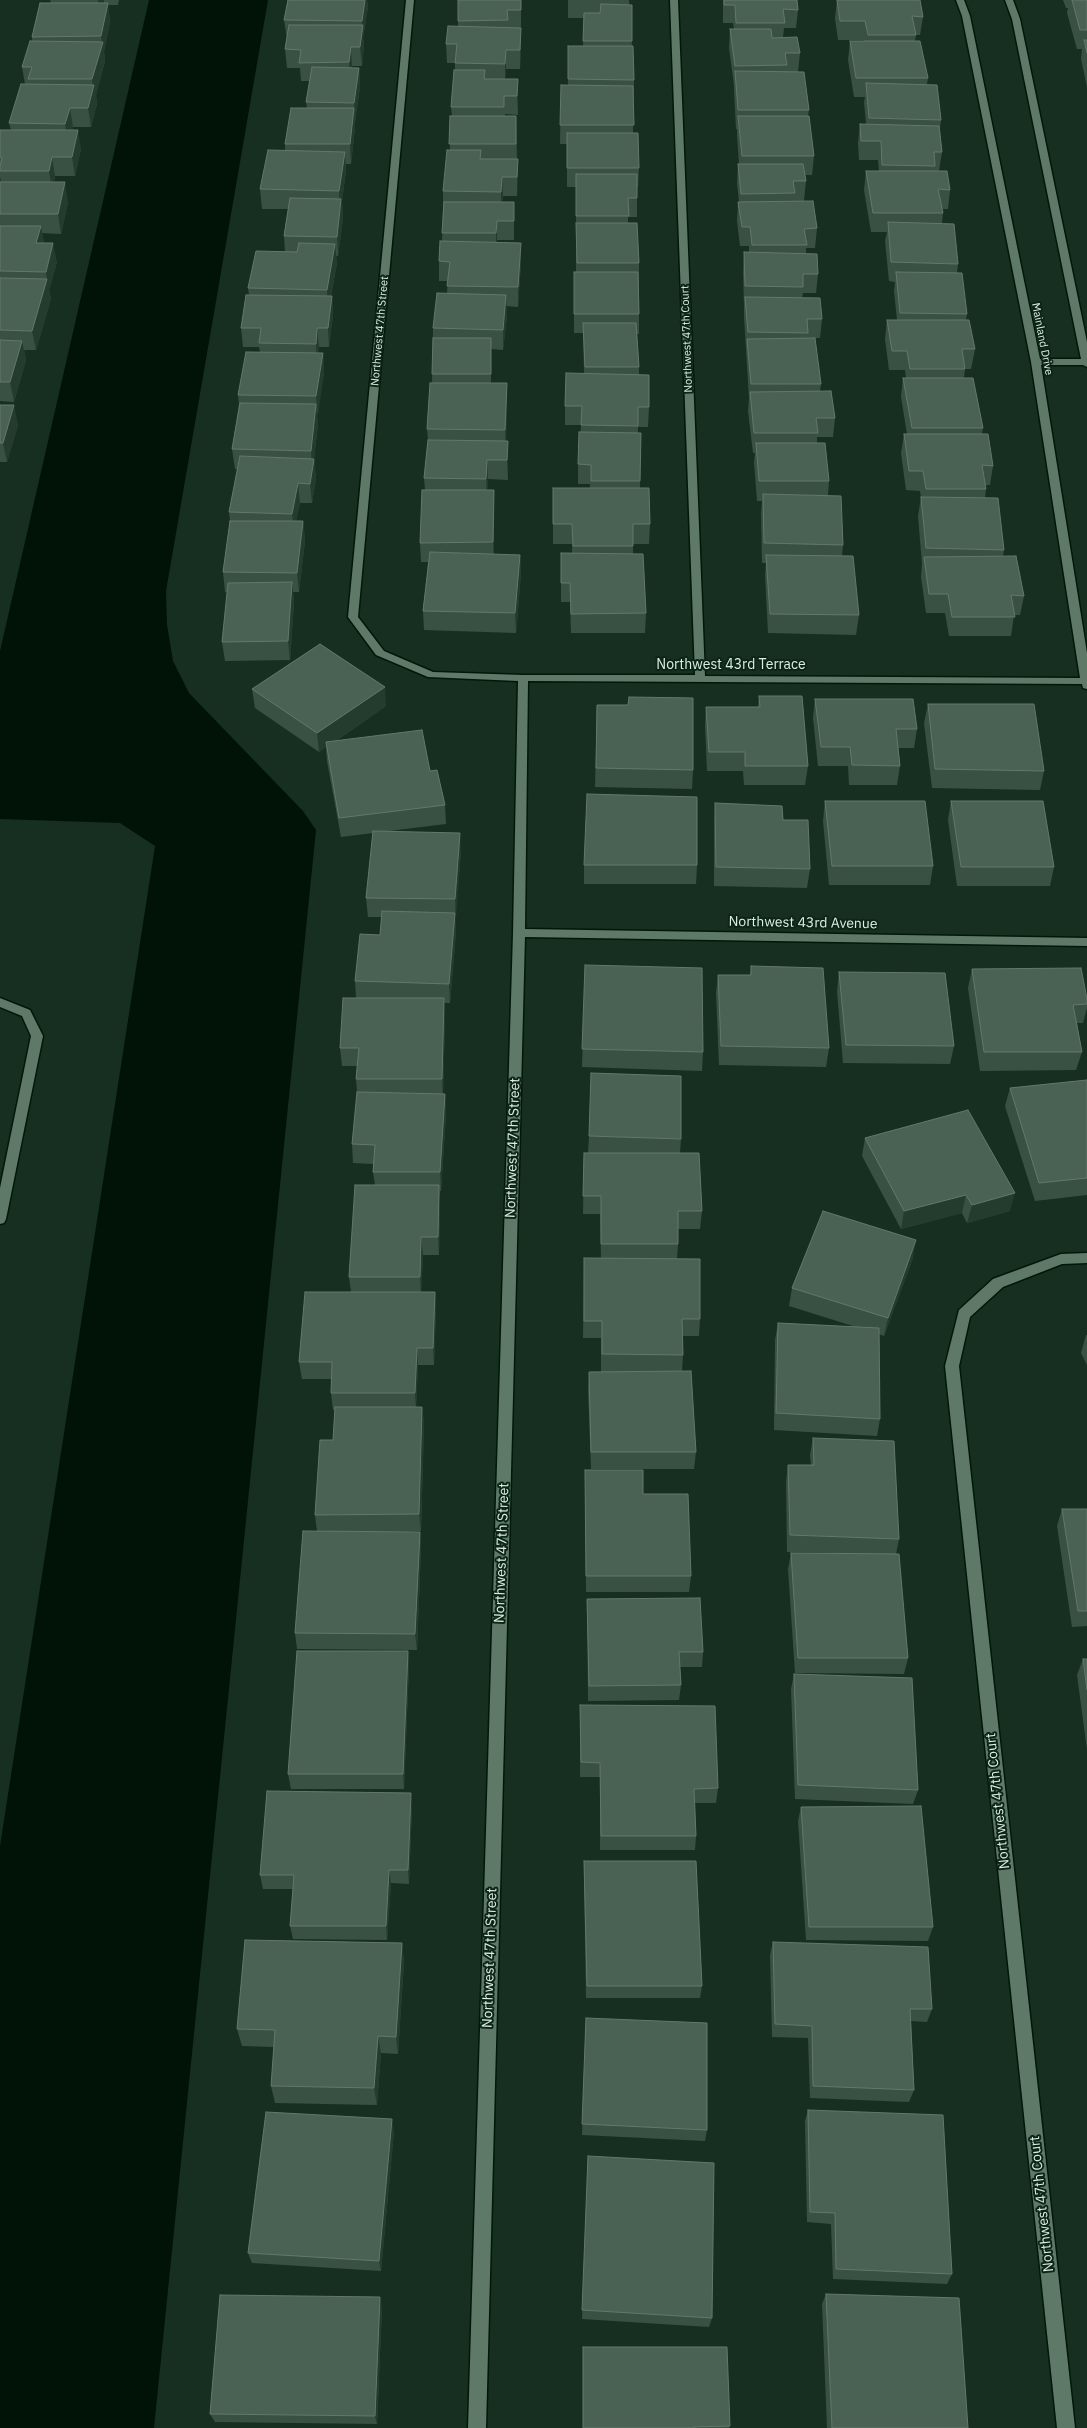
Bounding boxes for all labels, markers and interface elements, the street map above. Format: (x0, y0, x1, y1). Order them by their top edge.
street label: Northwest 47th Street (369, 275, 391, 387)
street label: Northwest 47th Court (679, 285, 695, 393)
street label: Mainland Drive (1029, 302, 1055, 376)
street label: Northwest 43rd Terrace (656, 657, 806, 673)
street label: Northwest 43rd Avenue (728, 913, 878, 933)
street label: Northwest 47th Street (502, 1078, 524, 1218)
street label: Northwest 47th Street (491, 1483, 513, 1623)
street label: Northwest 47th Court (983, 1732, 1013, 1870)
street label: Northwest 47th Street (479, 1888, 501, 2028)
street label: Northwest 47th Court (1027, 2135, 1057, 2273)

